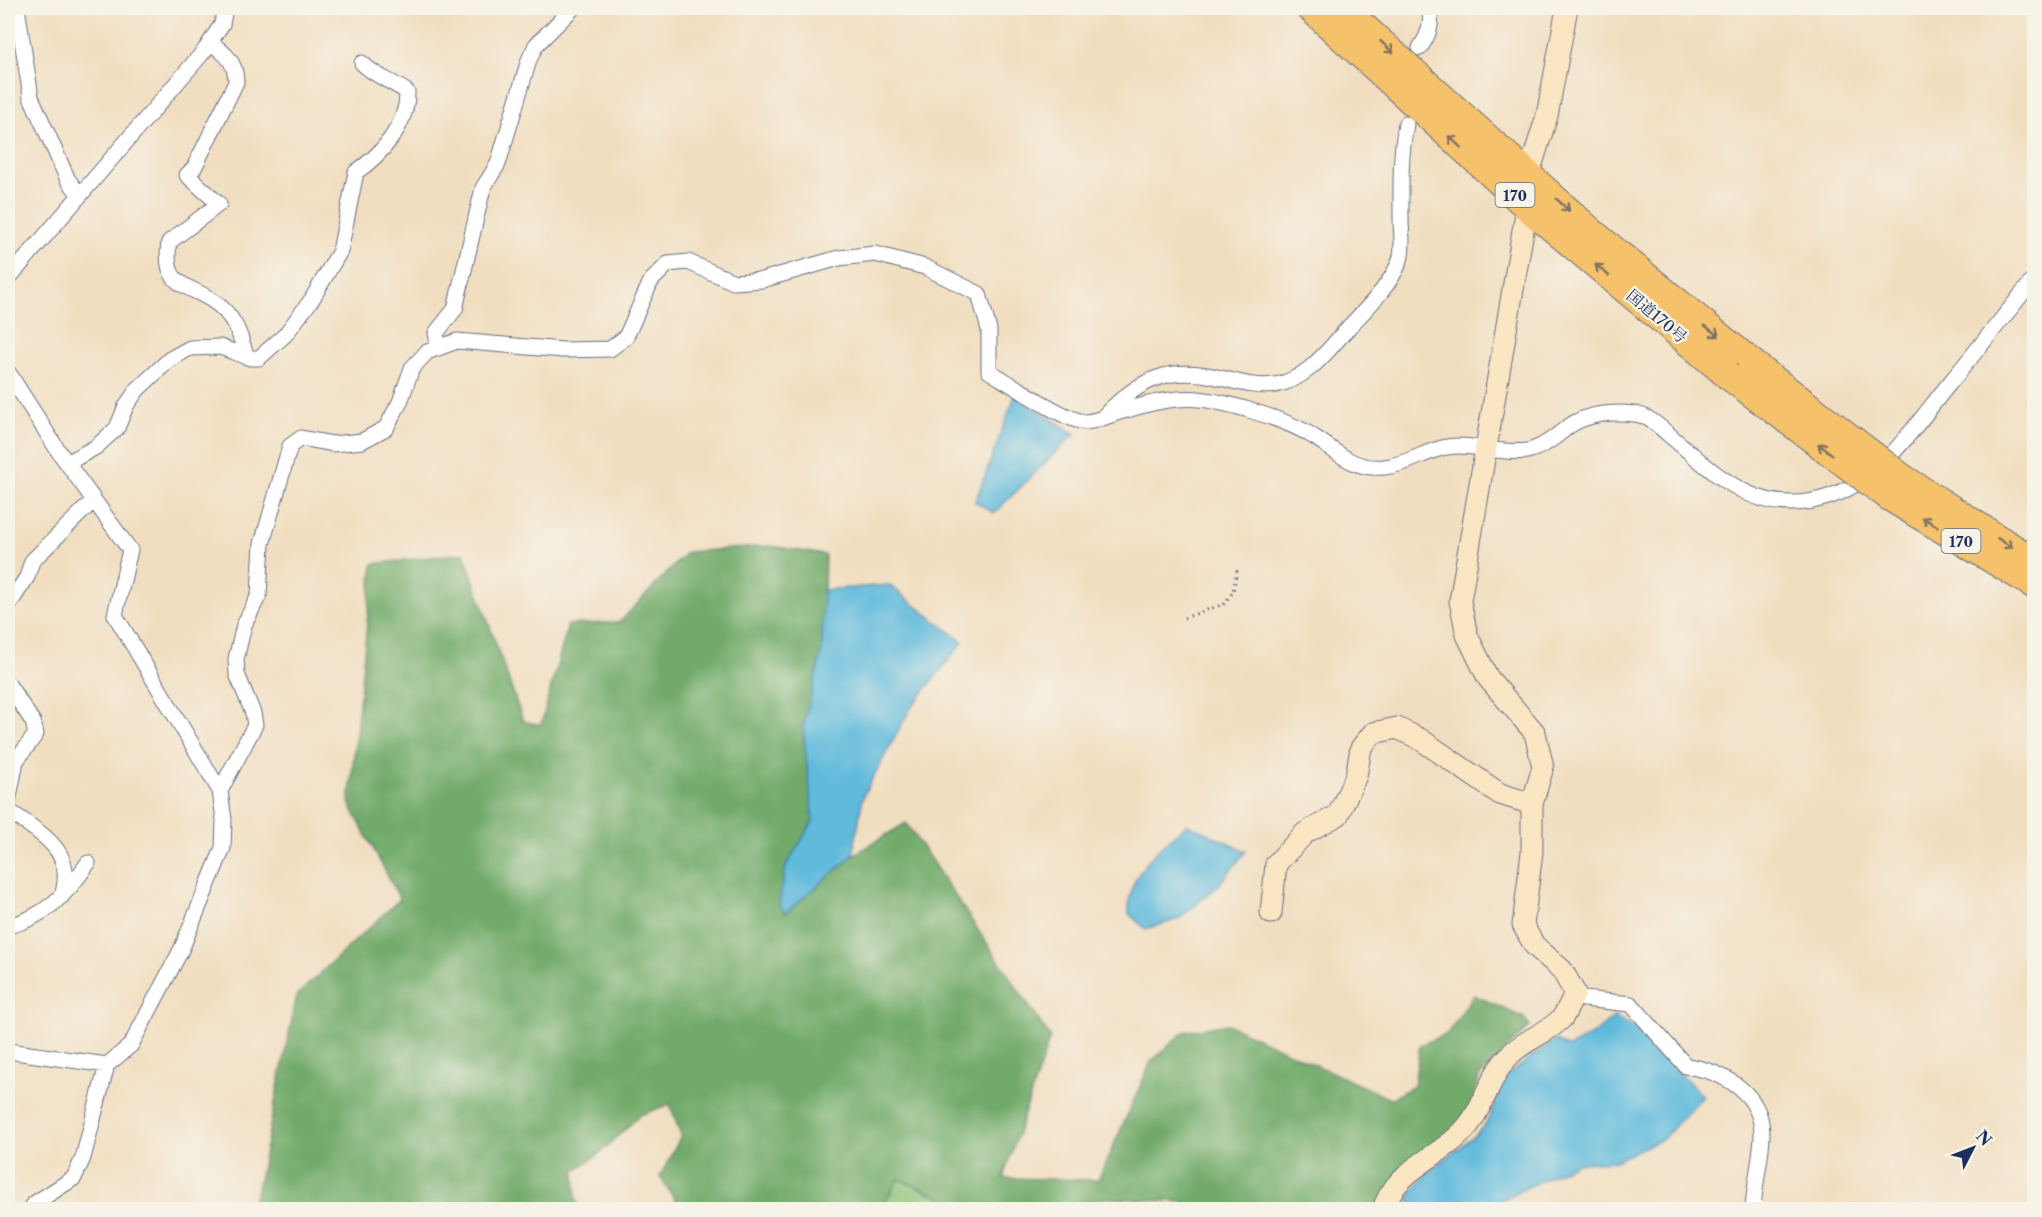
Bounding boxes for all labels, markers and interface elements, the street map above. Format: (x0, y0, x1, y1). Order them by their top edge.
one-way arrow (1379, 40, 1394, 54)
one-way arrow (1448, 135, 1463, 149)
road number: 170 (1496, 183, 1534, 207)
one-way arrow (1555, 198, 1570, 212)
one-way arrow (1595, 263, 1610, 277)
street label: 国道170号 (1623, 285, 1691, 347)
one-way arrow (1703, 325, 1719, 338)
one-way arrow (1817, 442, 1833, 455)
one-way arrow (1922, 516, 1939, 528)
road number: 170 (1942, 529, 1980, 553)
one-way arrow (1996, 538, 2013, 550)
north arrow (1943, 1118, 2003, 1178)
text: N (1972, 1126, 1996, 1150)

